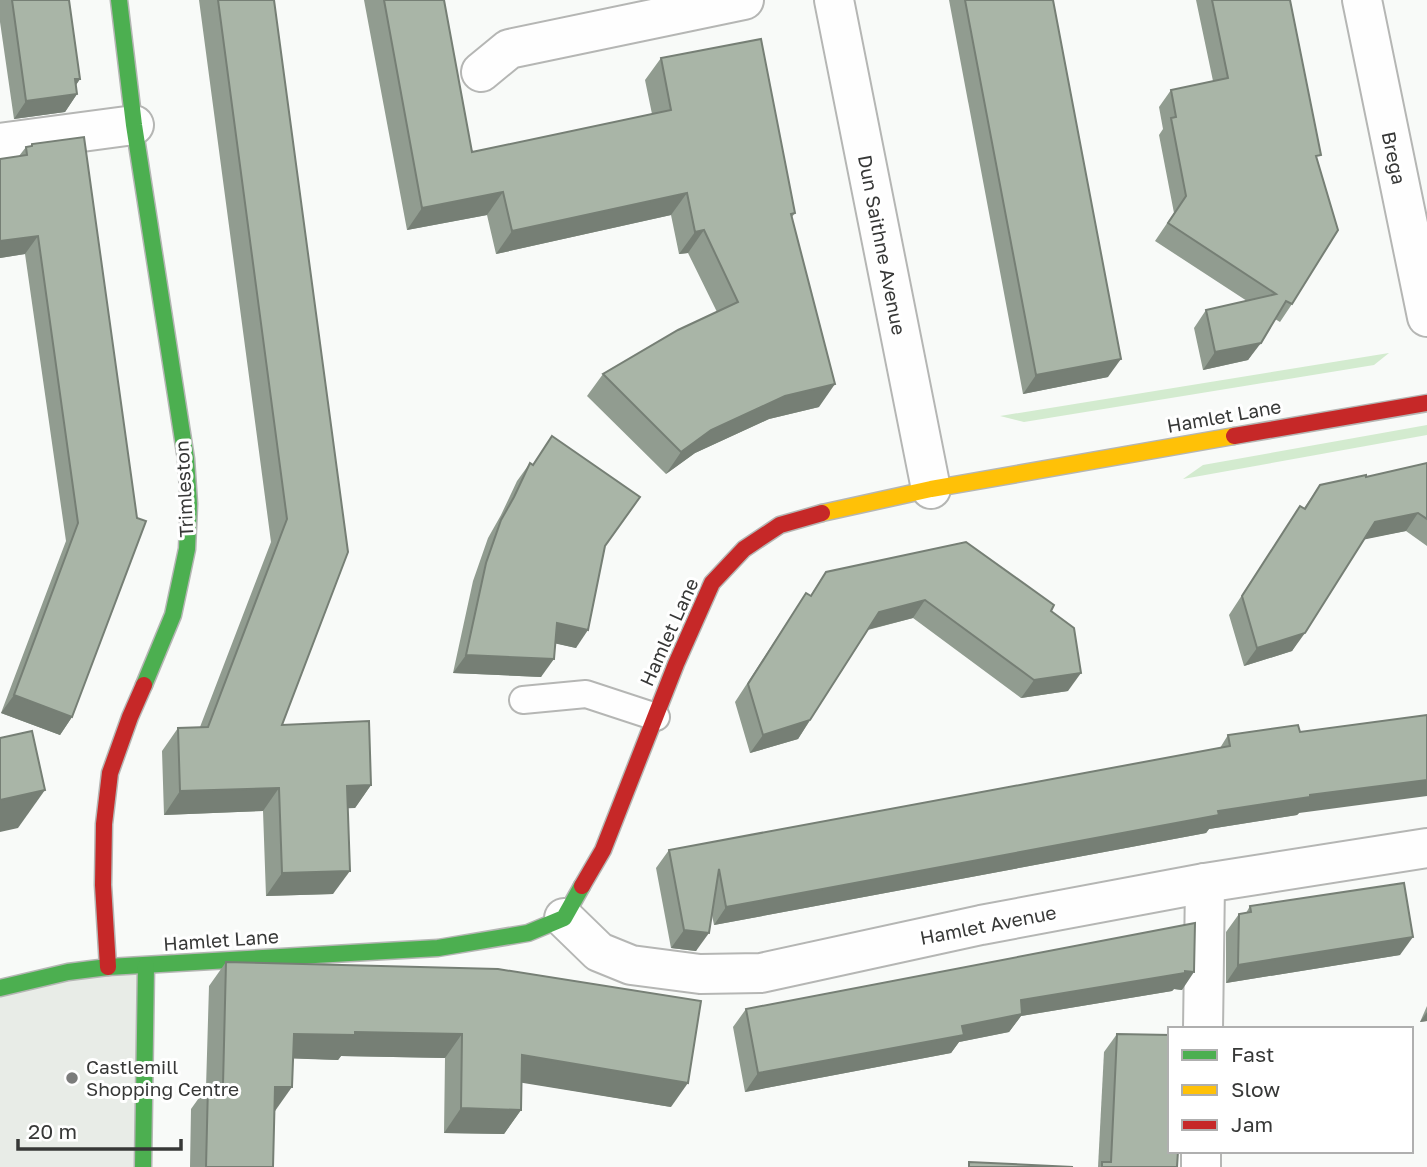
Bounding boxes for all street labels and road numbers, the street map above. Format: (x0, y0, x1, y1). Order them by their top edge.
street label: Brega (1378, 129, 1411, 186)
street label: Dun Saithne Avenue (854, 153, 911, 337)
street label: Hamlet Lane (1165, 394, 1283, 437)
street label: Trimleston (169, 440, 198, 538)
street label: Hamlet Lane (635, 574, 703, 689)
street label: Hamlet Avenue (918, 900, 1058, 949)
street label: Hamlet Lane (162, 924, 279, 955)

